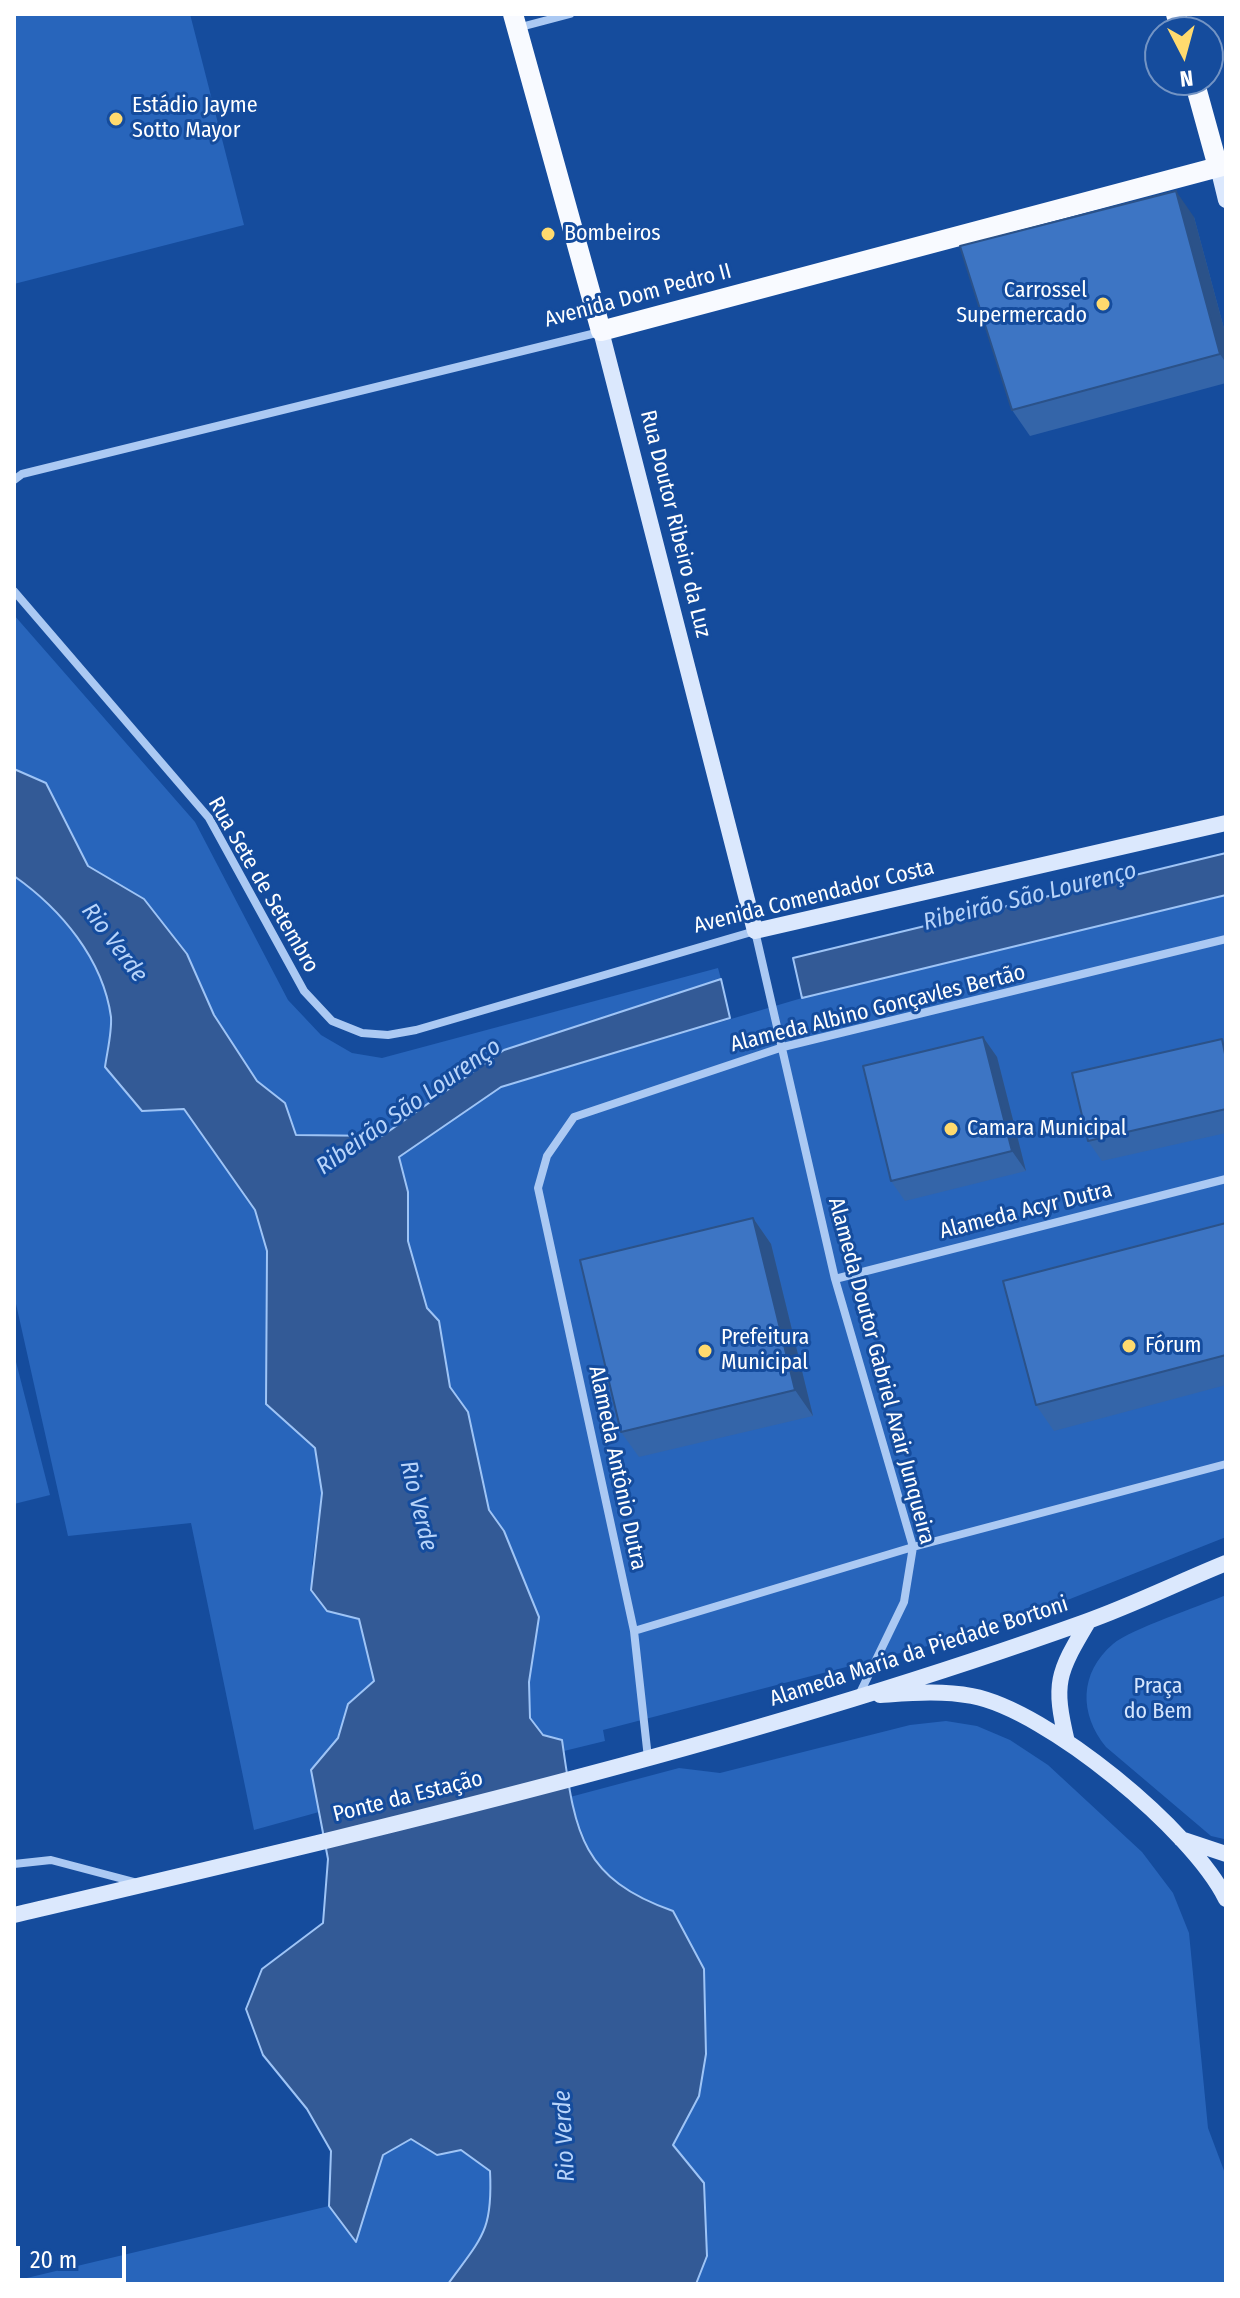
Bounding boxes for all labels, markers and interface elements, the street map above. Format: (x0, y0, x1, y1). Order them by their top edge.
north arrow (1144, 16, 1224, 96)
text: N (1178, 64, 1194, 92)
place label: Estádio Jayme Sotto Mayor (132, 93, 258, 144)
marker: Estádio Jayme Sotto Mayor (107, 110, 125, 128)
place label: Bombeiros (564, 221, 661, 247)
marker: Bombeiros (539, 225, 557, 243)
street label: Avenida Dom Pedro II (542, 258, 734, 334)
place label: Carrossel Supermercado (956, 278, 1087, 330)
marker: Carrossel Supermercado (1094, 295, 1112, 313)
street label: Rua Doutor Ribeiro da Luz (634, 408, 716, 640)
street label: Rua Sete de Setembro (202, 792, 324, 978)
street label: Avenida Comendador Costa (691, 854, 937, 940)
water label: Ribeirão São Lourenço (920, 857, 1140, 937)
water label: Rio Verde (75, 898, 153, 988)
street label: Alameda Albino Gonçavles Bertão (728, 960, 1028, 1058)
water label: Ribeirão São Lourenço (311, 1033, 507, 1181)
place label: Camara Municipal (967, 1116, 1126, 1142)
marker: Camara Municipal (942, 1120, 960, 1138)
street label: Alameda Acyr Dutra (937, 1177, 1115, 1245)
street label: Alameda Doutor Gabriel Avair Junqueira (822, 1195, 940, 1547)
place label: Prefeitura Municipal (721, 1325, 809, 1376)
place label: Fórum (1145, 1333, 1202, 1359)
marker: Fórum (1120, 1337, 1138, 1355)
marker: Prefeitura Municipal (696, 1342, 714, 1360)
street label: Alameda Antônio Dutra (582, 1363, 652, 1573)
water label: Rio Verde (393, 1458, 443, 1554)
street label: Alameda Maria da Piedade Bortoni (767, 1591, 1071, 1713)
park label: Praça do Bem (1124, 1674, 1192, 1726)
street label: Ponte da Estação (330, 1766, 486, 1828)
water label: Rio Verde (548, 2089, 582, 2183)
scale bar (20, 2230, 130, 2280)
text: 20 m (30, 2246, 77, 2274)

